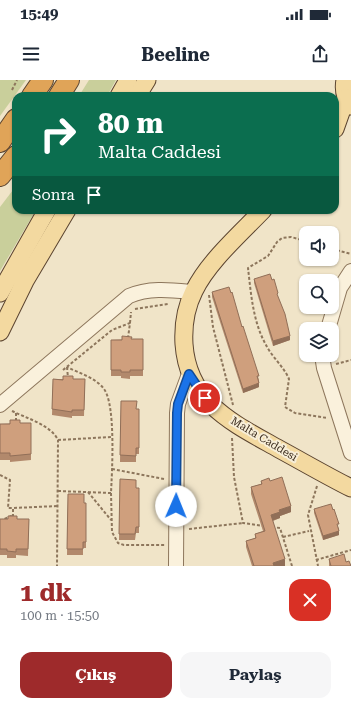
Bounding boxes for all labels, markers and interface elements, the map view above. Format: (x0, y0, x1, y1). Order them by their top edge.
text: 15:49 (20, 5, 58, 23)
icon: menu (20, 43, 42, 65)
icon: share (309, 43, 331, 65)
text: Beeline (141, 44, 210, 65)
text: 80 m (98, 107, 163, 140)
icon: right (32, 108, 84, 160)
text: Malta Caddesi (98, 141, 221, 162)
icon: arrive (83, 184, 105, 206)
text: Sonra (32, 186, 75, 204)
map controls (299, 226, 339, 362)
button: sound (299, 226, 339, 266)
button: search (299, 274, 339, 314)
button: layers (299, 322, 339, 362)
pin (188, 381, 222, 415)
icon: arrive (194, 387, 216, 409)
street label: Malta Caddesi (228, 414, 300, 464)
position arrow (155, 485, 197, 527)
text: 1 dk (20, 579, 72, 607)
button: close (289, 579, 331, 621)
text: 100 m · 15:50 (20, 608, 99, 623)
button: Çıkış (20, 652, 172, 698)
button: Paylaş (180, 652, 331, 698)

